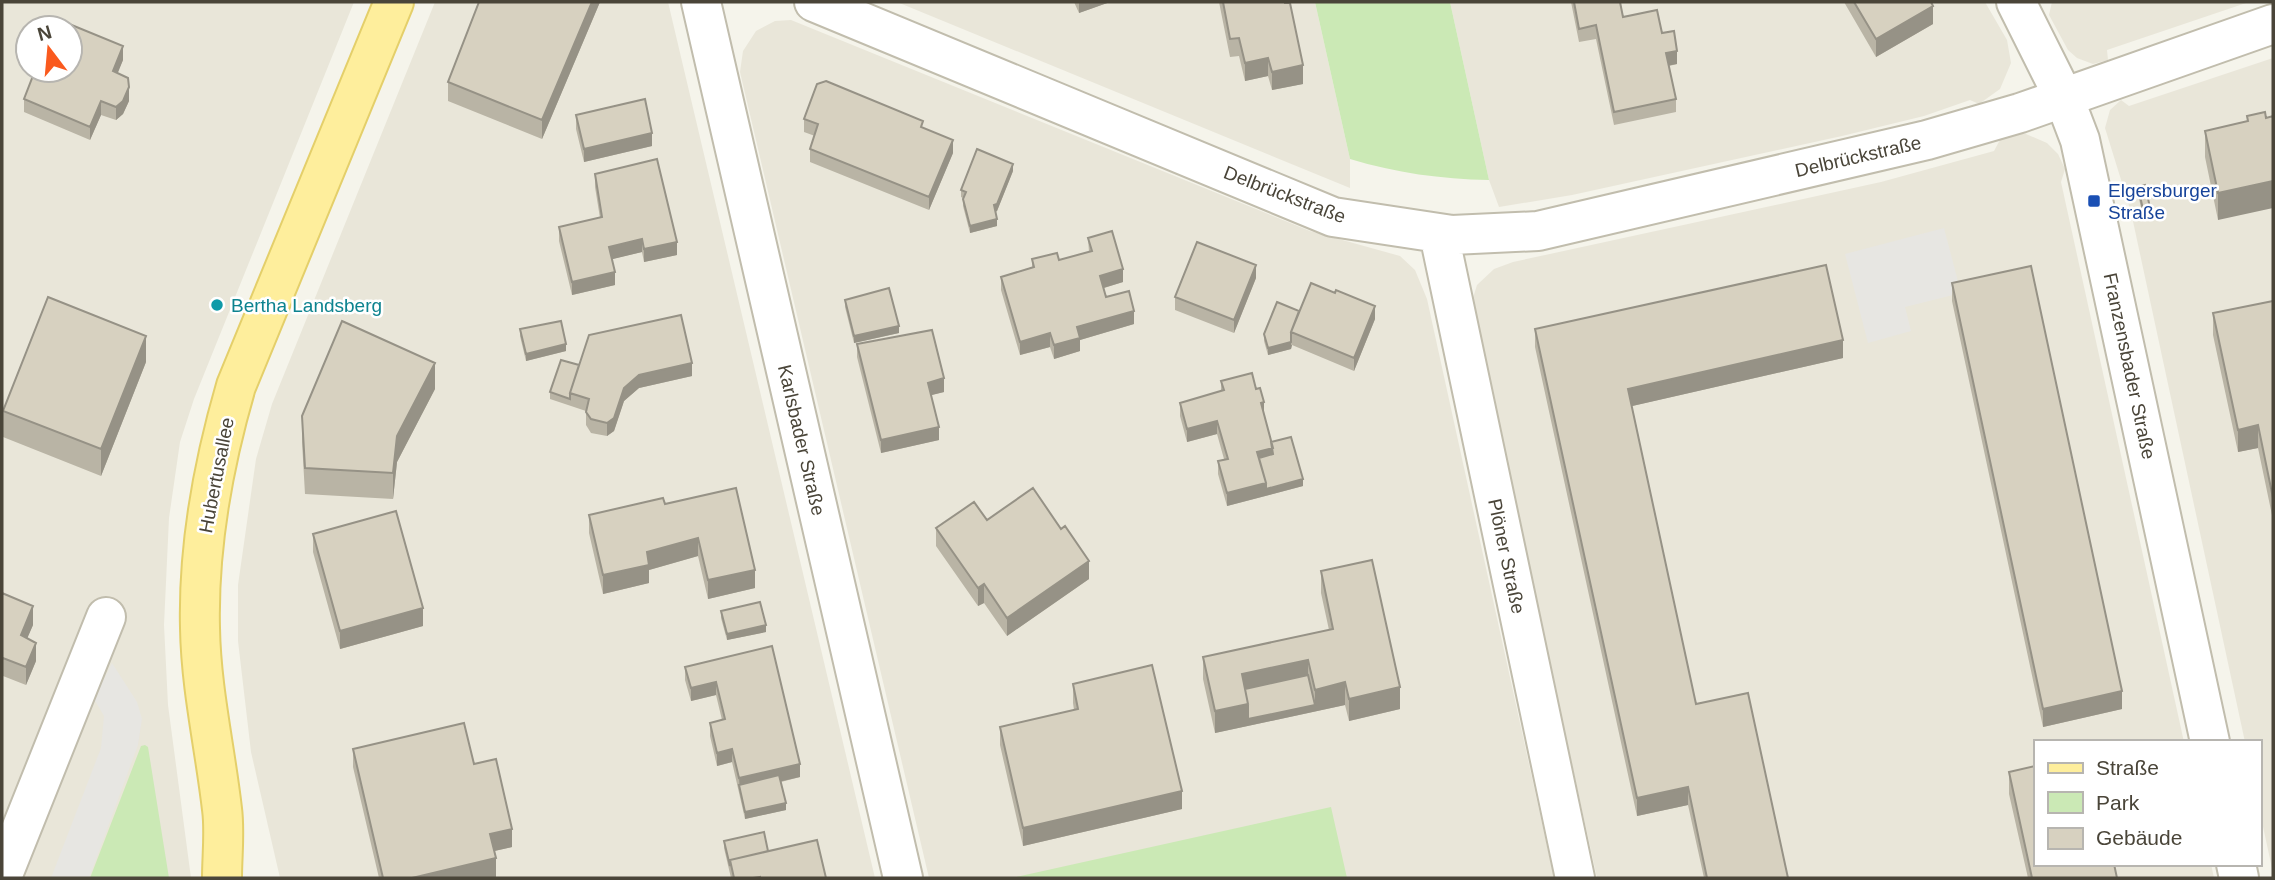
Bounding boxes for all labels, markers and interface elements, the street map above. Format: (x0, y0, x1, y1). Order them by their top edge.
north arrow (14, 14, 84, 84)
text: N (35, 21, 54, 45)
street label: Delbrückstraße (1793, 132, 1923, 181)
street label: Delbrückstraße (1221, 162, 1349, 227)
place label: Elgersburger Straße (2108, 180, 2217, 223)
marker: Elgersburger Straße (2086, 193, 2102, 209)
street label: Franzensbader Straße (2099, 271, 2160, 461)
place label: Bertha Landsberg (231, 295, 382, 316)
marker: Bertha Landsberg (209, 297, 225, 313)
street label: Karlsbader Straße (774, 363, 829, 518)
street label: Hubertusallee (195, 416, 238, 535)
street label: Plöner Straße (1484, 497, 1529, 616)
legend (2034, 740, 2261, 866)
text: Straße (2096, 756, 2159, 779)
text: Park (2096, 791, 2140, 814)
text: Gebäude (2096, 826, 2182, 849)

